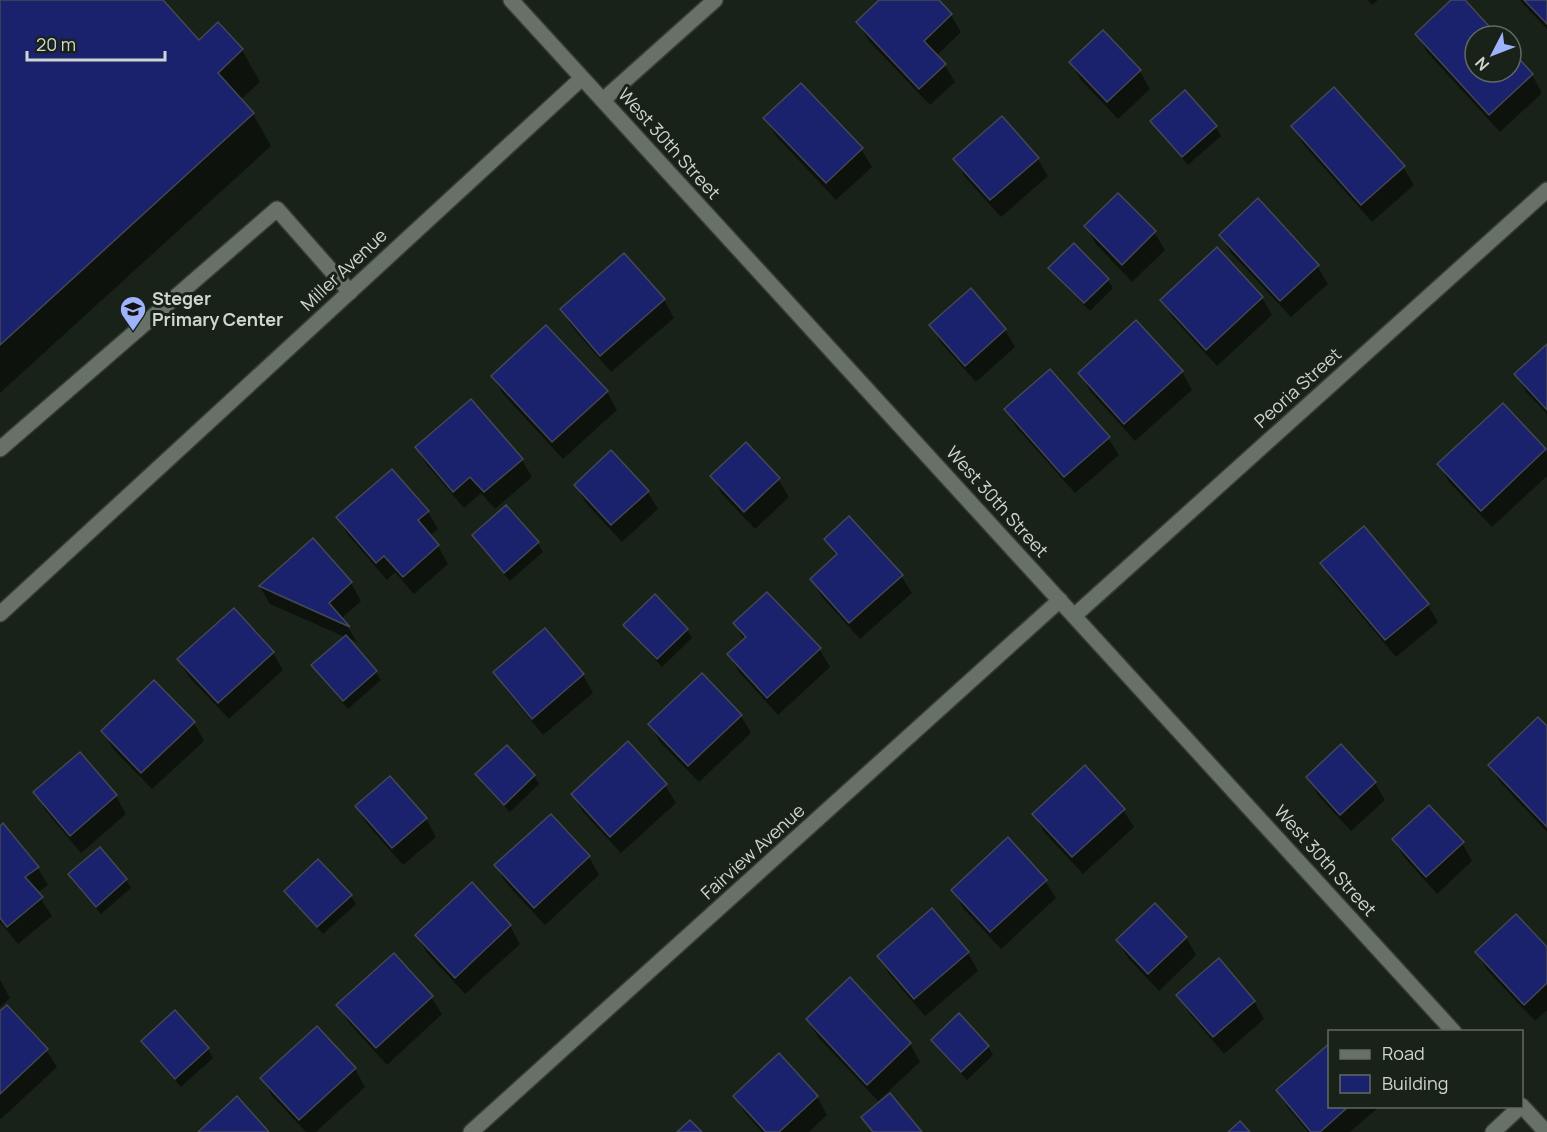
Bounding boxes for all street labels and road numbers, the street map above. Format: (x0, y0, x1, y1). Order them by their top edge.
street label: West 30th Street (613, 83, 726, 204)
street label: Miller Avenue (295, 223, 392, 316)
street label: Peoria Street (1249, 342, 1346, 433)
street label: West 30th Street (941, 441, 1054, 562)
street label: Fairview Avenue (695, 798, 809, 904)
street label: West 30th Street (1269, 800, 1382, 921)

